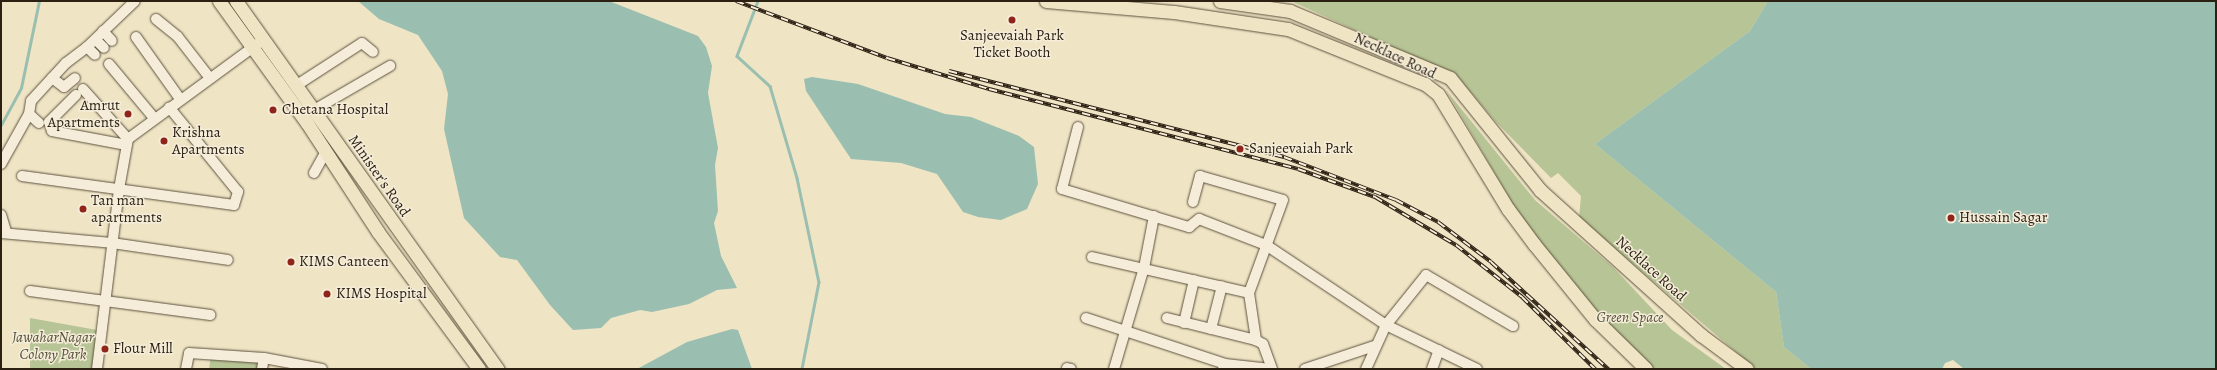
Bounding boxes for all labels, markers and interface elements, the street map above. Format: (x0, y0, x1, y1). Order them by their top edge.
marker: Sanjeevaiah Park Ticket Booth (1007, 15, 1017, 25)
place label: Sanjeevaiah Park Ticket Booth (960, 26, 1064, 61)
street label: Necklace Road (1351, 29, 1439, 83)
place label: Amrut Apartments (48, 96, 120, 131)
place label: Chetana Hospital (282, 101, 388, 119)
marker: Chetana Hospital (267, 104, 279, 116)
marker: Amrut Apartments (123, 109, 133, 119)
place label: Krishna Apartments (172, 123, 244, 158)
street label: Minister's Road (344, 132, 414, 220)
marker: Krishna Apartments (159, 136, 169, 146)
place label: Sanjeevaiah Park (1249, 140, 1353, 158)
marker: Sanjeevaiah Park (1234, 143, 1246, 155)
place label: Tan man apartments (91, 191, 162, 226)
marker: Tan man apartments (78, 204, 88, 214)
place label: Hussain Sagar (1959, 209, 2048, 227)
marker: Hussain Sagar (1946, 213, 1956, 223)
street label: Necklace Road (1612, 233, 1690, 305)
place label: KIMS Canteen (299, 253, 389, 271)
marker: KIMS Canteen (286, 257, 296, 267)
place label: KIMS Hospital (336, 285, 427, 303)
marker: KIMS Hospital (321, 288, 333, 300)
park label: Green Space (1597, 309, 1663, 327)
park label: JawaharNagar Colony Park (12, 328, 94, 363)
place label: Flour Mill (113, 340, 173, 358)
marker: Flour Mill (100, 344, 110, 354)

